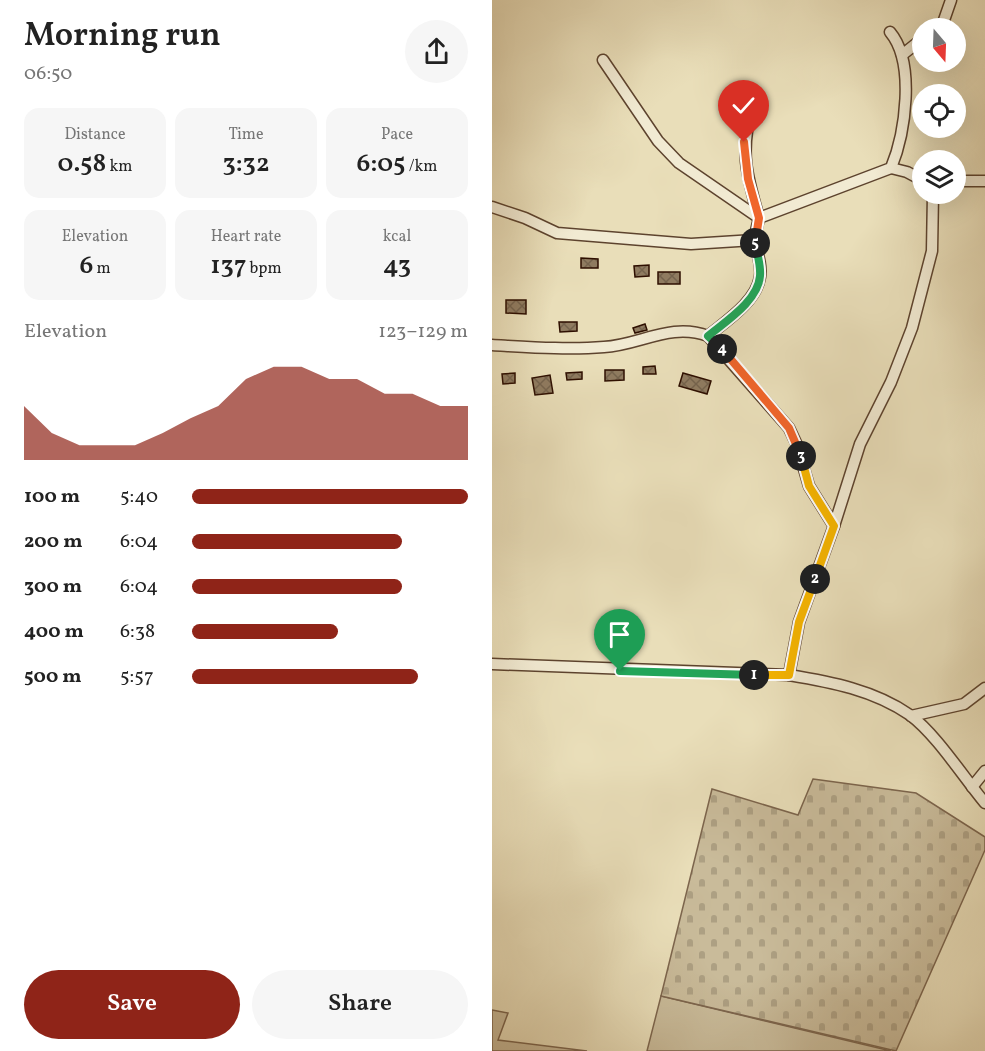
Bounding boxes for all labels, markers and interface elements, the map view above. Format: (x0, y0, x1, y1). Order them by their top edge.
text: Morning run (24, 14, 221, 60)
north arrow (912, 18, 966, 72)
map controls (912, 18, 966, 204)
button: share (405, 20, 468, 83)
text: 06:50 (24, 60, 72, 88)
pin (718, 80, 769, 142)
button: locate (912, 84, 966, 138)
icon: check (727, 89, 760, 122)
text: Distance (64, 124, 126, 146)
text: Time (228, 124, 264, 146)
text: Pace (381, 124, 413, 146)
text: 0.58 (58, 146, 106, 182)
text: 3:32 (222, 146, 270, 182)
text: 6:05 (357, 146, 406, 182)
button: layers (912, 150, 966, 204)
text: km (106, 156, 132, 178)
text: /km (406, 156, 437, 178)
text: Elevation (62, 226, 128, 248)
text: Heart rate (211, 226, 281, 248)
text: kcal (383, 226, 411, 248)
pin: 5 (740, 228, 770, 258)
text: 5 (751, 232, 759, 254)
text: 6 (79, 248, 93, 284)
text: 137 (210, 248, 246, 284)
text: 43 (383, 248, 411, 284)
text: m (93, 258, 111, 280)
text: bpm (246, 258, 282, 280)
text: Elevation (24, 318, 107, 346)
text: 123–129 m (378, 318, 468, 346)
pin: 4 (707, 334, 737, 364)
text: 4 (717, 338, 727, 360)
pin: 3 (786, 441, 816, 471)
text: 3 (797, 445, 805, 467)
text: 100 m (24, 483, 80, 511)
text: 5:40 (120, 483, 158, 511)
text: 200 m (24, 528, 82, 556)
text: 6:04 (120, 528, 158, 556)
pin: 2 (800, 564, 830, 594)
text: 2 (811, 568, 819, 590)
text: 300 m (24, 573, 82, 601)
text: 6:04 (120, 573, 158, 601)
pin (594, 609, 645, 671)
text: 400 m (24, 618, 84, 646)
text: 6:38 (120, 618, 155, 646)
icon: arrive (603, 618, 636, 651)
pin: 1 (739, 660, 769, 690)
text: 500 m (24, 663, 82, 691)
text: 5:57 (120, 663, 154, 691)
text: 1 (751, 664, 757, 686)
button: Save (24, 970, 240, 1039)
button: Share (252, 970, 468, 1039)

